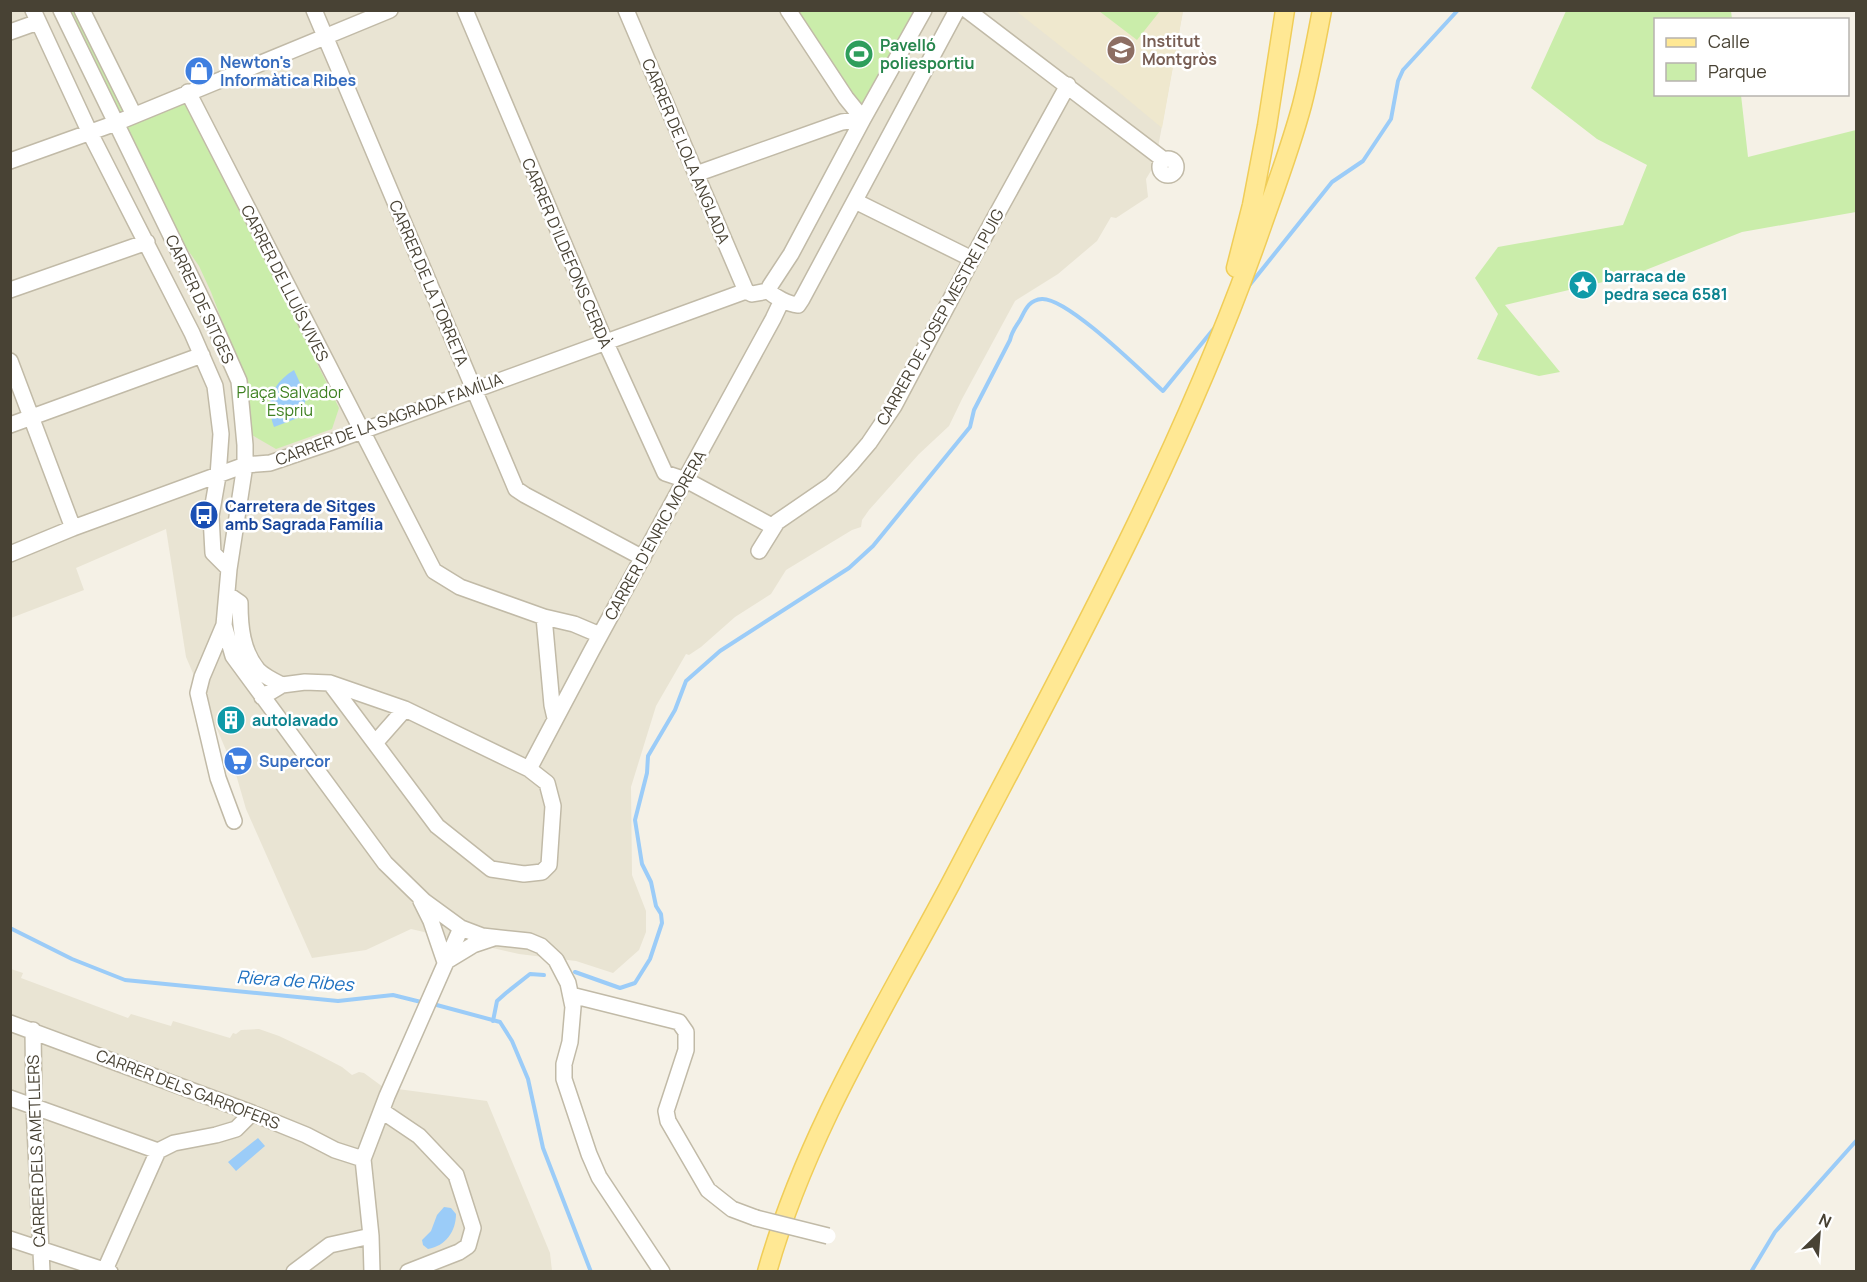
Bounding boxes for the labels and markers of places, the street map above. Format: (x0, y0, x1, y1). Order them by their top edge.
place label: Institut Montgròs (1142, 30, 1217, 70)
place label: Pavelló poliesportiu (880, 34, 975, 74)
school or university icon: Institut Montgròs (1105, 34, 1137, 66)
sports icon: Pavelló poliesportiu (843, 38, 875, 70)
place label: Newton's Informàtica Ribes (220, 51, 357, 91)
shop icon: Newton's Informàtica Ribes (183, 55, 215, 87)
place label: barraca de pedra seca 6581 (1604, 265, 1728, 305)
place icon: barraca de pedra seca 6581 (1567, 269, 1599, 301)
place label: Carretera de Sitges amb Sagrada Família (225, 495, 383, 535)
bus stop icon: Carretera de Sitges amb Sagrada Família (188, 499, 220, 531)
building icon: autolavado (215, 704, 247, 736)
place label: autolavado (252, 709, 338, 731)
supermarket icon: Supercor (222, 745, 254, 777)
place label: Supercor (259, 750, 330, 772)

